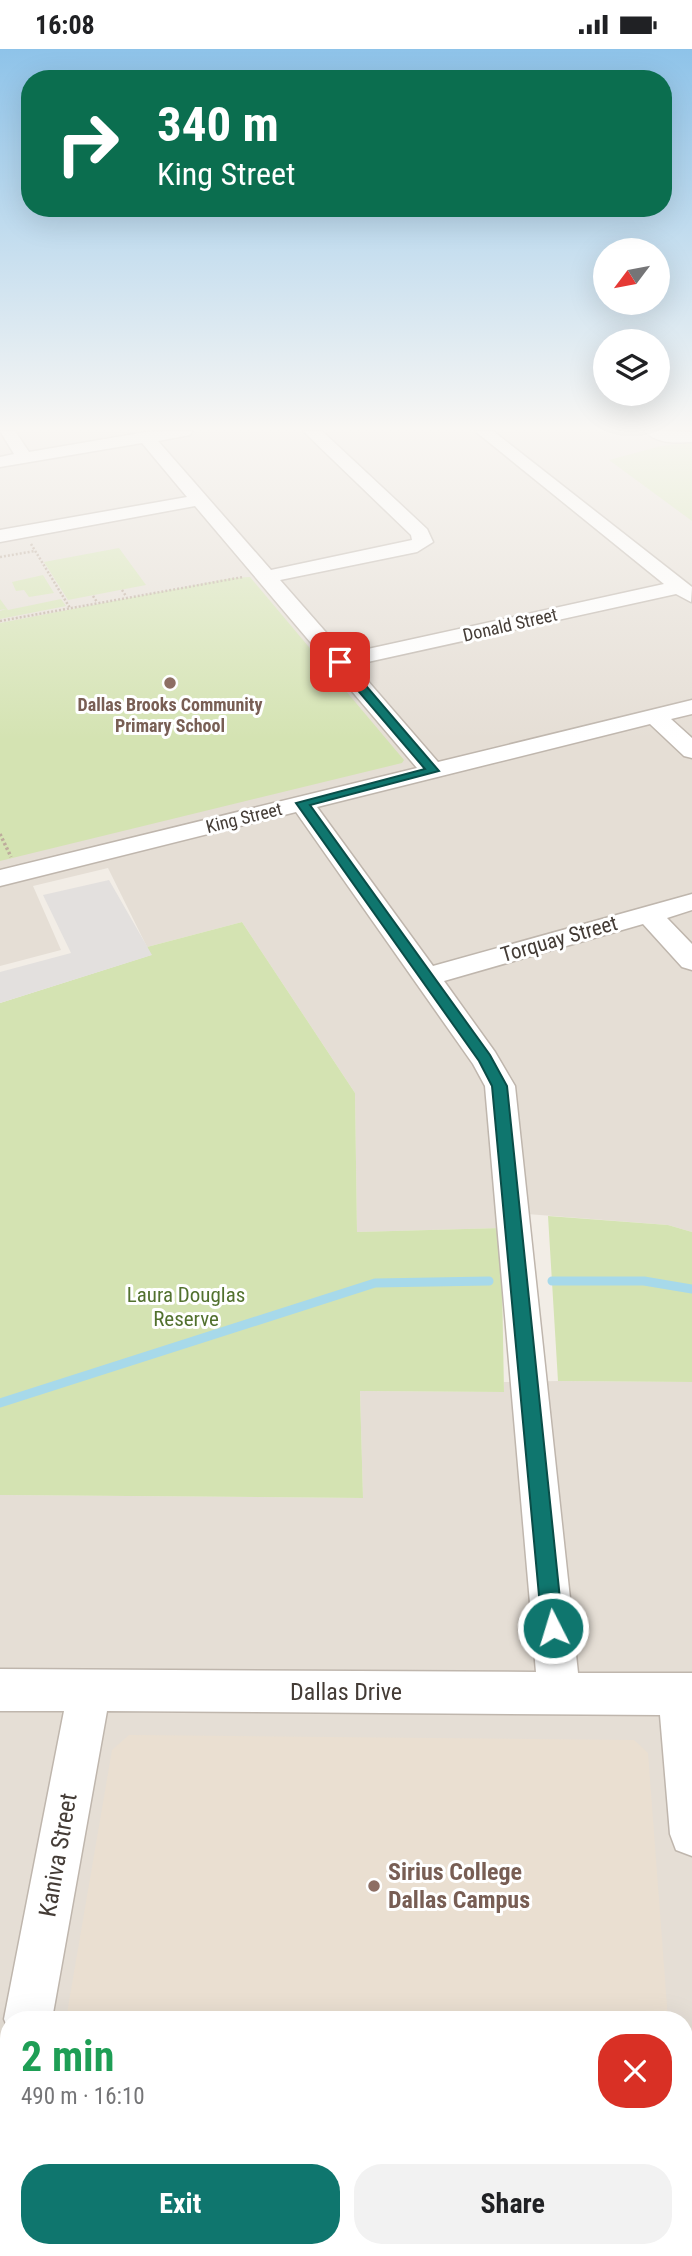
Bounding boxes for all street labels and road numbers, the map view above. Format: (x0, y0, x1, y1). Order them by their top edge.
street label: Donald Street (461, 603, 559, 646)
street label: King Street (204, 798, 284, 837)
street label: Torquay Street (498, 911, 620, 967)
street label: Dallas Drive (290, 1678, 402, 1706)
street label: Kaniva Street (33, 1791, 83, 1919)

